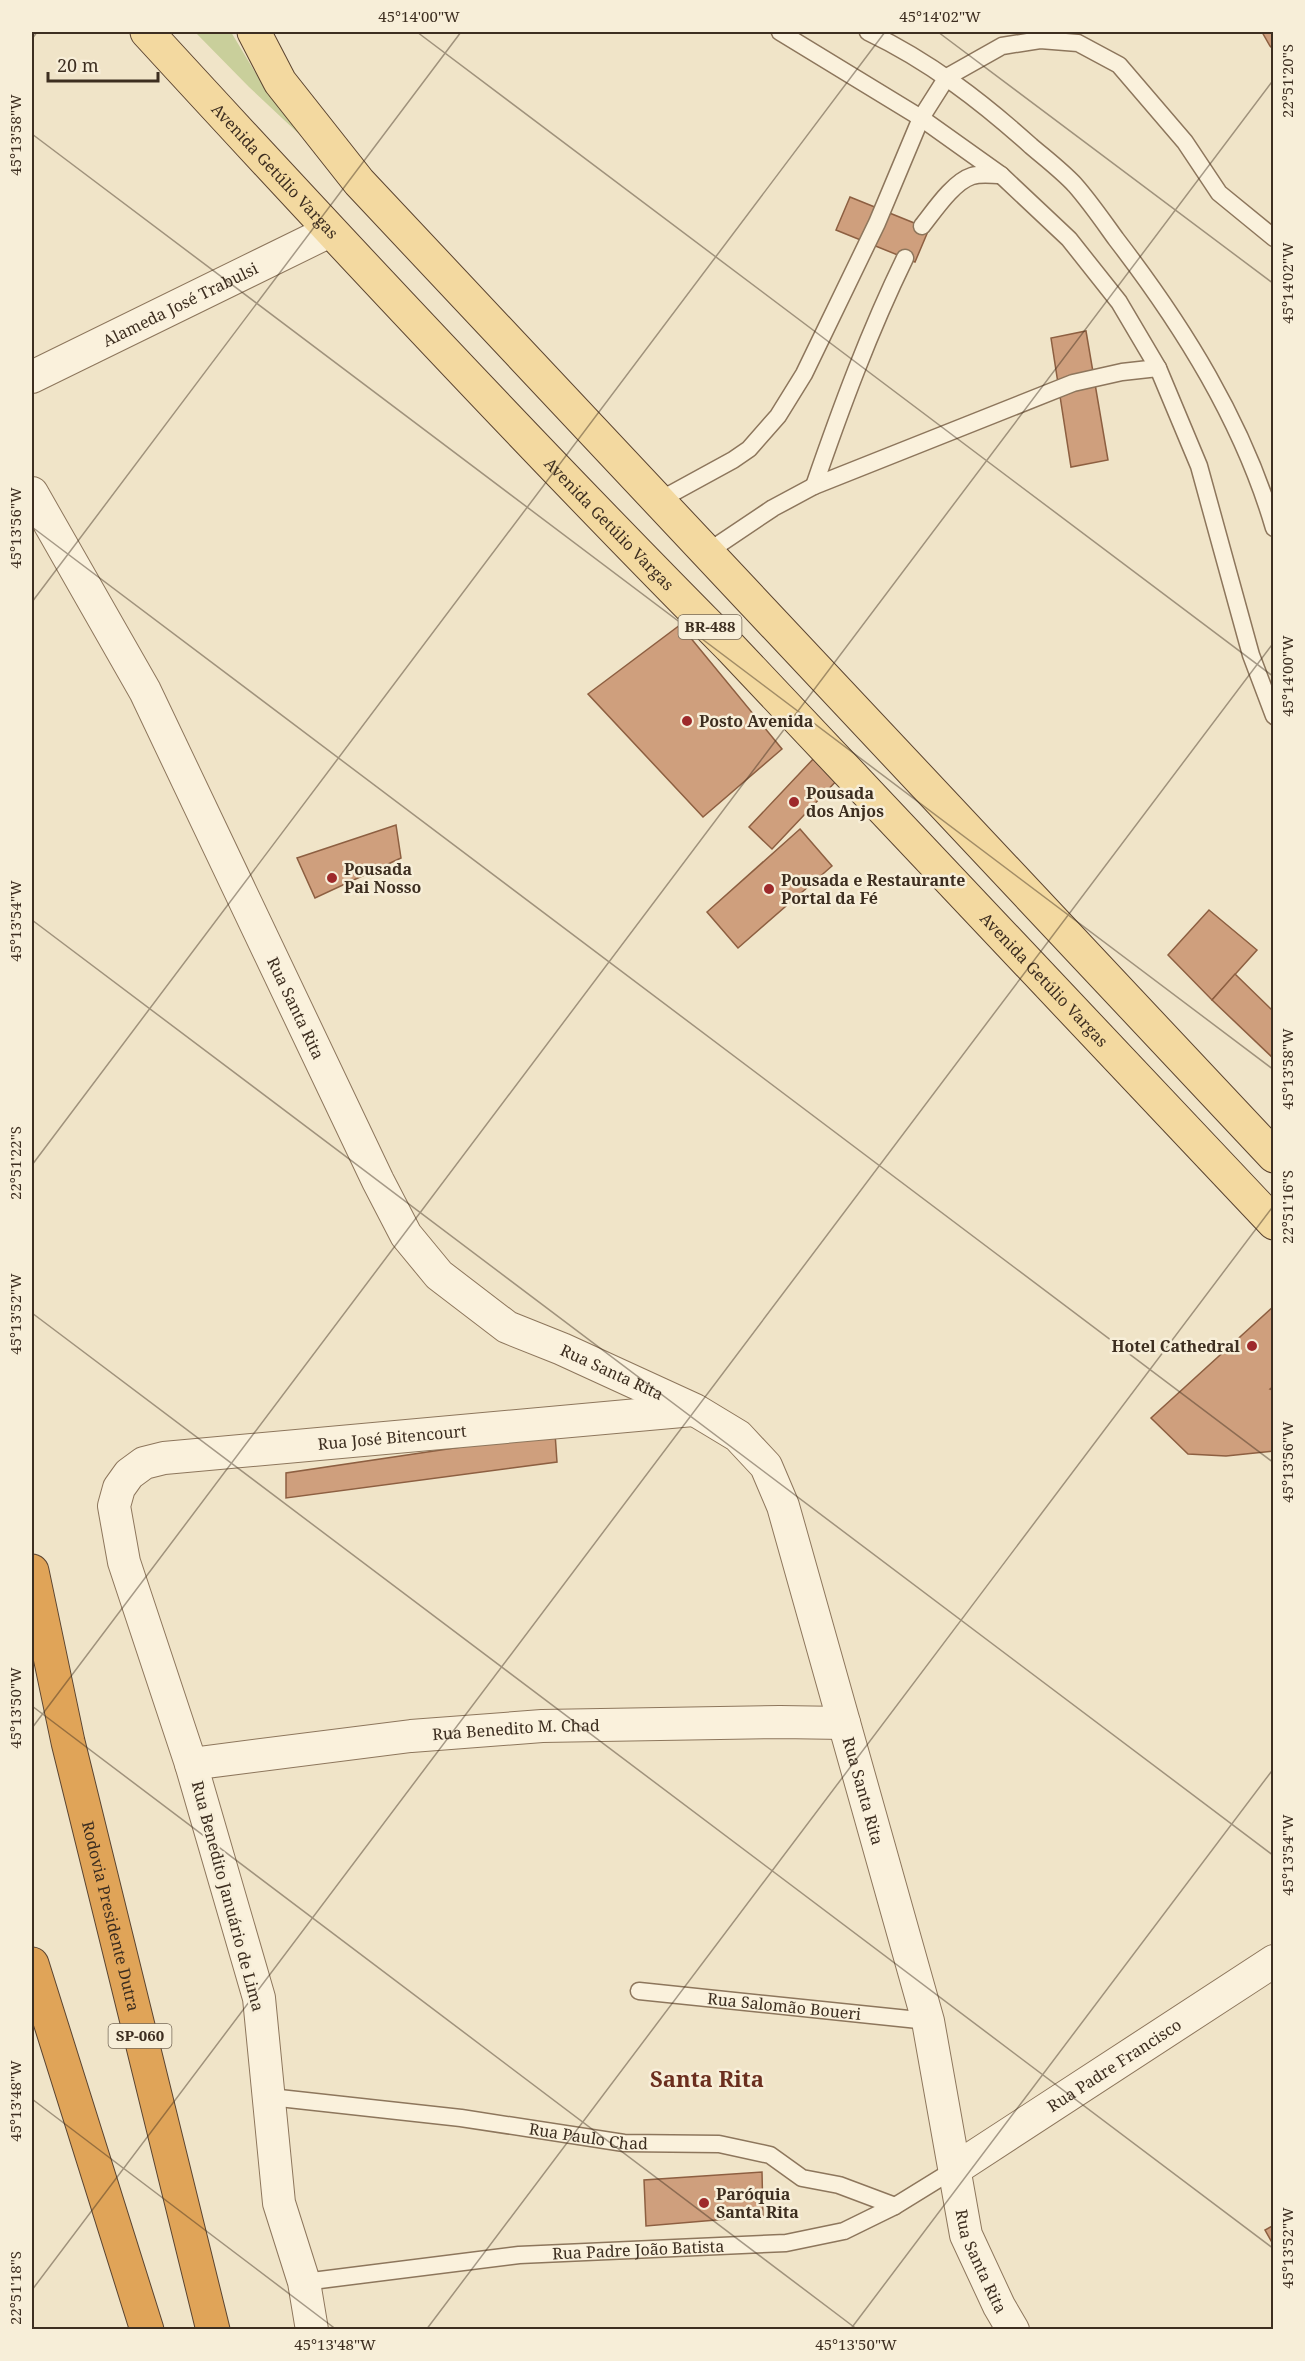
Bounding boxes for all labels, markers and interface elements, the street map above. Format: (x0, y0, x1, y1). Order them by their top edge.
text: 45°14'00"W (378, 6, 460, 26)
text: 45°14'02"W (899, 6, 981, 26)
text: 22°51'20"S (1277, 44, 1297, 118)
scale bar (48, 45, 158, 83)
text: 20 m (57, 53, 99, 77)
text: 45°13'58"W (5, 94, 25, 176)
street label: Avenida Getúlio Vargas (207, 98, 343, 243)
text: 45°14'02"W (1277, 242, 1297, 324)
street label: Alameda José Trabulsi (99, 257, 261, 352)
street label: Avenida Getúlio Vargas (540, 453, 679, 595)
text: 45°13'56"W (5, 487, 25, 569)
road number: BR-488 (678, 615, 742, 639)
text: 45°14'00"W (1277, 635, 1297, 717)
place label: Posto Avenida (699, 710, 814, 732)
marker: Posto Avenida (680, 714, 694, 728)
place label: Pousada dos Anjos (806, 782, 884, 822)
marker: Pousada dos Anjos (787, 795, 801, 809)
place label: Pousada Pai Nosso (344, 858, 421, 898)
place label: Pousada e Restaurante Portal da Fé (781, 869, 965, 909)
marker: Pousada Pai Nosso (325, 871, 339, 885)
text: 45°13'54"W (5, 880, 25, 962)
marker: Pousada e Restaurante Portal da Fé (762, 882, 776, 896)
street label: Avenida Getúlio Vargas (975, 908, 1113, 1052)
street label: Rua Santa Rita (262, 953, 330, 1063)
text: 45°13'58"W (1277, 1028, 1297, 1110)
text: 22°51'22"S (5, 1126, 25, 1200)
text: 22°51'16"S (1277, 1170, 1297, 1244)
text: 45°13'52"W (5, 1273, 25, 1355)
place label: Hotel Cathedral (1111, 1335, 1240, 1357)
street label: Rua Santa Rita (557, 1339, 667, 1405)
marker: Hotel Cathedral (1245, 1339, 1259, 1353)
street label: Rua José Bitencourt (317, 1420, 468, 1455)
text: 45°13'56"W (1277, 1421, 1297, 1503)
text: 45°13'50"W (5, 1667, 25, 1749)
street label: Rua Benedito M. Chad (431, 1714, 600, 1745)
street label: Rua Santa Rita (838, 1734, 889, 1847)
street label: Rua Benedito Januário de Lima (187, 1778, 269, 2014)
text: 45°13'54"W (1277, 1814, 1297, 1896)
street label: Rodovia Presidente Dutra (77, 1819, 145, 2013)
street label: Rua Salomão Boueri (706, 1987, 862, 2025)
street label: Rua Padre Francisco (1043, 2013, 1186, 2117)
road number: SP-060 (108, 2024, 172, 2048)
text: 45°13'48"W (5, 2060, 25, 2142)
district label: Santa Rita (650, 2063, 764, 2093)
street label: Rua Paulo Chad (527, 2118, 648, 2155)
place label: Paróquia Santa Rita (716, 2183, 799, 2223)
marker: Paróquia Santa Rita (697, 2196, 711, 2210)
street label: Rua Santa Rita (951, 2207, 1012, 2317)
text: 45°13'52"W (1277, 2207, 1297, 2289)
street label: Rua Padre João Batista (552, 2235, 725, 2264)
text: 22°51'18"S (5, 2251, 25, 2325)
text: 45°13'48"W (294, 2334, 376, 2354)
text: 45°13'50"W (815, 2334, 897, 2354)

